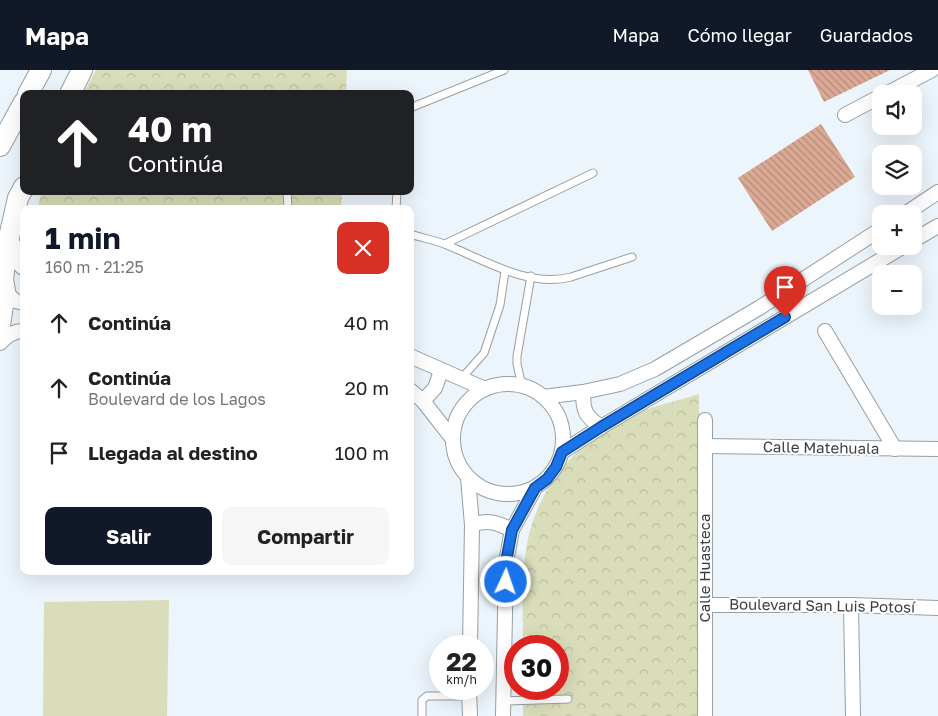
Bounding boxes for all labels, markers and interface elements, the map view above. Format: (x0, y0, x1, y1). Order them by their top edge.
text: Mapa (25, 21, 89, 50)
text: Mapa (613, 24, 659, 46)
text: Cómo llegar (687, 24, 792, 46)
text: Guardados (820, 24, 913, 46)
map controls (872, 85, 922, 315)
button: sound (872, 85, 922, 135)
text: 40 m (128, 108, 212, 150)
icon: ahead (45, 110, 110, 175)
button: layers (872, 145, 922, 195)
text: Continúa (128, 150, 223, 177)
button: + (872, 205, 922, 255)
text: 1 min (45, 220, 121, 256)
button: close (337, 222, 389, 274)
text: 160 m · 21:25 (45, 257, 144, 277)
button: − (872, 265, 922, 315)
pin (764, 266, 806, 317)
icon: arrive (771, 273, 799, 301)
icon: ahead (45, 309, 73, 337)
text: Continúa (88, 311, 171, 334)
text: 40 m (344, 311, 389, 334)
text: Continúa (88, 366, 171, 389)
icon: ahead (45, 374, 73, 402)
text: 20 m (345, 376, 389, 399)
text: Boulevard de los Lagos (88, 389, 266, 409)
street label: Calle Matehuala (763, 437, 879, 457)
icon: arrive (45, 439, 73, 467)
text: Llegada al destino (88, 441, 258, 464)
text: 100 m (335, 441, 389, 464)
button: Salir (45, 507, 212, 565)
button: Compartir (222, 507, 389, 565)
street label: Calle Huasteca (695, 514, 713, 622)
position arrow (479, 555, 531, 607)
street label: Boulevard San Luis Potosí (729, 594, 916, 616)
speed limit sign: 30 (504, 635, 569, 700)
text: 22 (446, 646, 477, 677)
text: km/h (446, 672, 477, 687)

